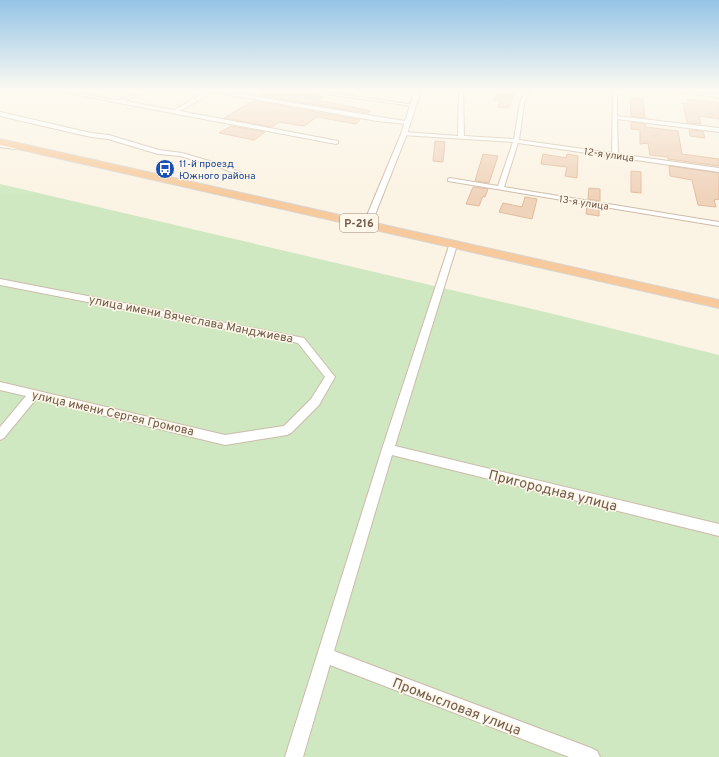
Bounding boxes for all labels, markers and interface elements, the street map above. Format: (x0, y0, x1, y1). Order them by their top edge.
street label: 12-я улица (583, 146, 635, 165)
bus stop icon: 11-й проезд Южного района (154, 158, 176, 180)
place label: 11-й проезд Южного района (179, 158, 256, 183)
street label: 13-я улица (558, 193, 610, 214)
road number: Р-216 (340, 214, 378, 232)
street label: улица имени Вячеслава Манджиева (87, 292, 294, 348)
street label: улица имени Сергея Громова (30, 388, 195, 440)
street label: Пригородная улица (486, 467, 619, 516)
street label: Промысловая улица (390, 675, 523, 740)

